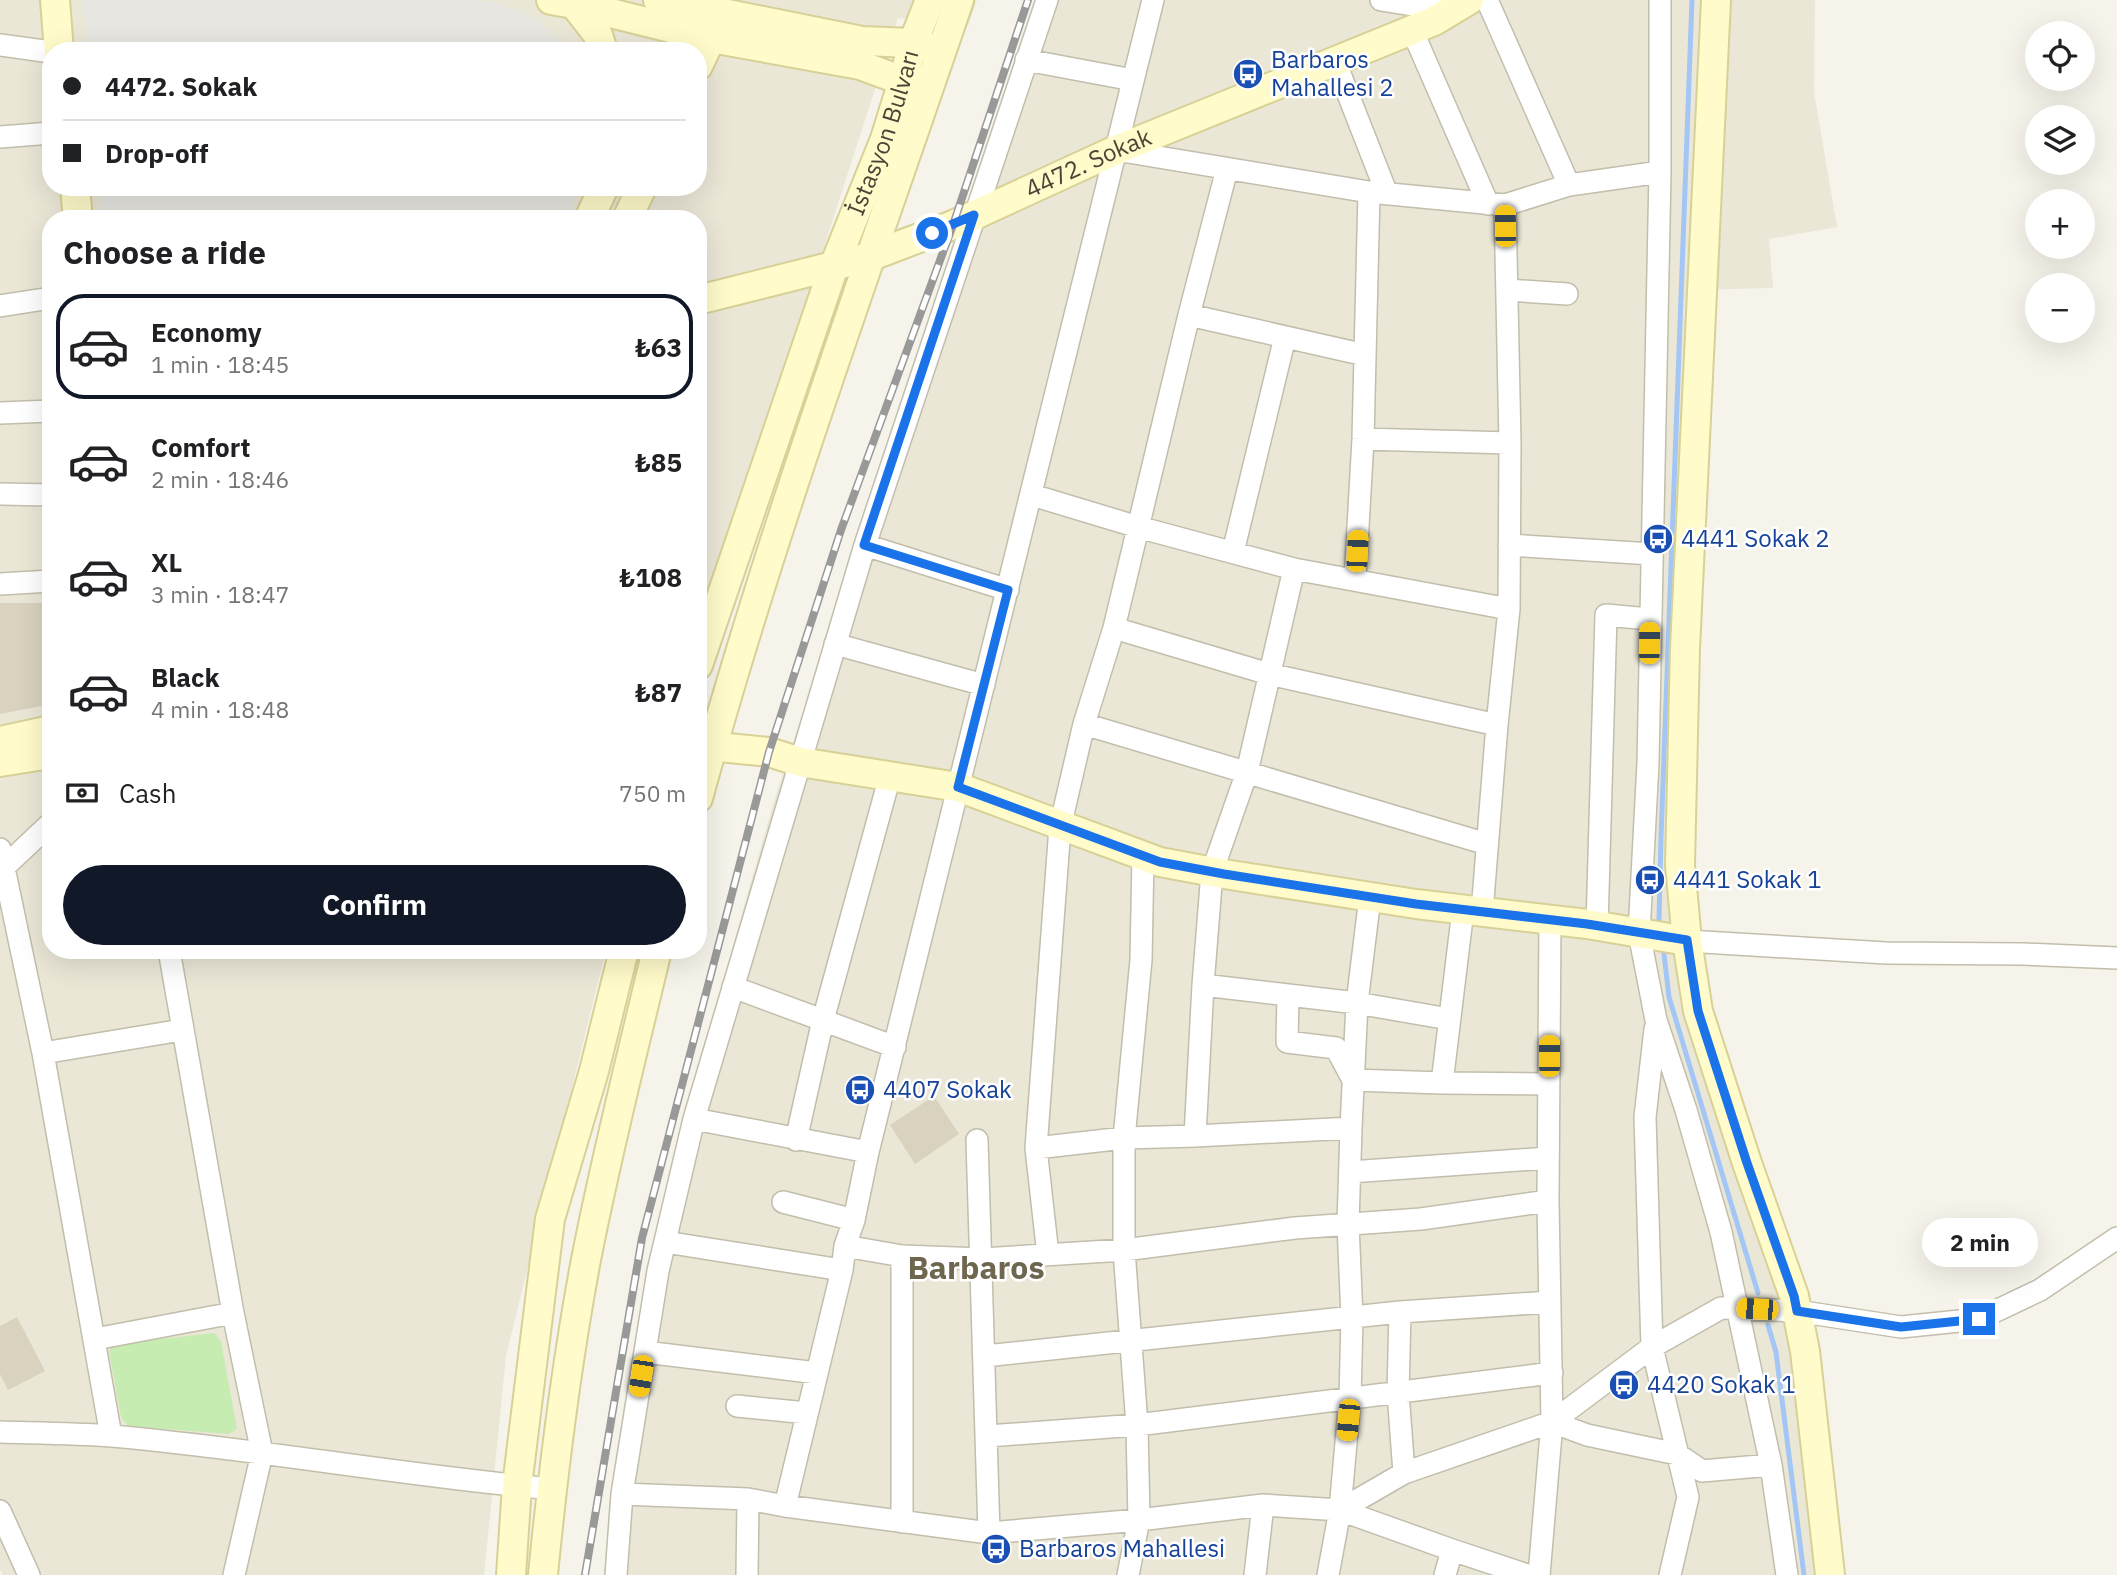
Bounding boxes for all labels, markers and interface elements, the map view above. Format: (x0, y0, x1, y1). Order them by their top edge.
map controls (2025, 21, 2095, 343)
button: locate (2025, 21, 2095, 91)
place label: Barbaros Mahallesi 2 (1271, 43, 1394, 103)
street label: İstasyon Bulvarı (839, 46, 926, 220)
bus stop icon: Barbaros Mahallesi 2 (1231, 57, 1265, 91)
text: 4472. Sokak (105, 69, 257, 103)
button: layers (2025, 105, 2095, 175)
street label: 4472. Sokak (1020, 120, 1156, 205)
text: Drop-off (105, 136, 208, 170)
button: + (2025, 189, 2095, 259)
car (1495, 205, 1516, 247)
route start (916, 217, 948, 249)
text: Choose a ride (63, 231, 266, 273)
button: − (2025, 273, 2095, 343)
icon: car (67, 315, 130, 378)
text: Economy (151, 315, 262, 349)
text: ₺63 (635, 330, 682, 364)
text: 1 min · 18:45 (151, 349, 289, 379)
icon: car (67, 430, 130, 493)
text: Comfort (151, 430, 250, 464)
text: ₺85 (635, 445, 682, 479)
text: 2 min · 18:46 (151, 464, 289, 494)
bus stop icon: 4441 Sokak 2 (1641, 522, 1675, 556)
place label: 4441 Sokak 2 (1681, 522, 1830, 554)
car (1346, 529, 1369, 573)
icon: car (67, 545, 130, 608)
text: XL (151, 545, 182, 579)
text: ₺108 (619, 560, 682, 594)
text: 3 min · 18:47 (151, 579, 289, 609)
car (1639, 622, 1660, 664)
icon: car (67, 660, 130, 723)
text: Black (151, 660, 219, 694)
text: ₺87 (635, 675, 682, 709)
text: 4 min · 18:48 (151, 694, 289, 724)
icon: cash (63, 774, 101, 812)
text: Cash (119, 776, 176, 810)
text: 750 m (619, 778, 686, 808)
bus stop icon: 4441 Sokak 1 (1633, 863, 1667, 897)
place label: 4441 Sokak 1 (1673, 863, 1822, 895)
button: Confirm (63, 865, 686, 945)
car (1539, 1035, 1560, 1077)
bus stop icon: 4407 Sokak (843, 1073, 877, 1107)
place label: 4407 Sokak (883, 1073, 1012, 1105)
callout: 2 min (1921, 1218, 2037, 1266)
text: 2 min (1950, 1227, 2010, 1257)
district label: Barbaros (907, 1246, 1045, 1288)
car (1736, 1297, 1779, 1321)
route end (1963, 1303, 1995, 1335)
car (628, 1354, 655, 1398)
bus stop icon: 4420 Sokak 1 (1607, 1368, 1641, 1402)
place label: 4420 Sokak 1 (1647, 1368, 1796, 1400)
car (1336, 1398, 1361, 1442)
bus stop icon: Barbaros Mahallesi (979, 1532, 1013, 1566)
place label: Barbaros Mahallesi (1019, 1532, 1225, 1564)

